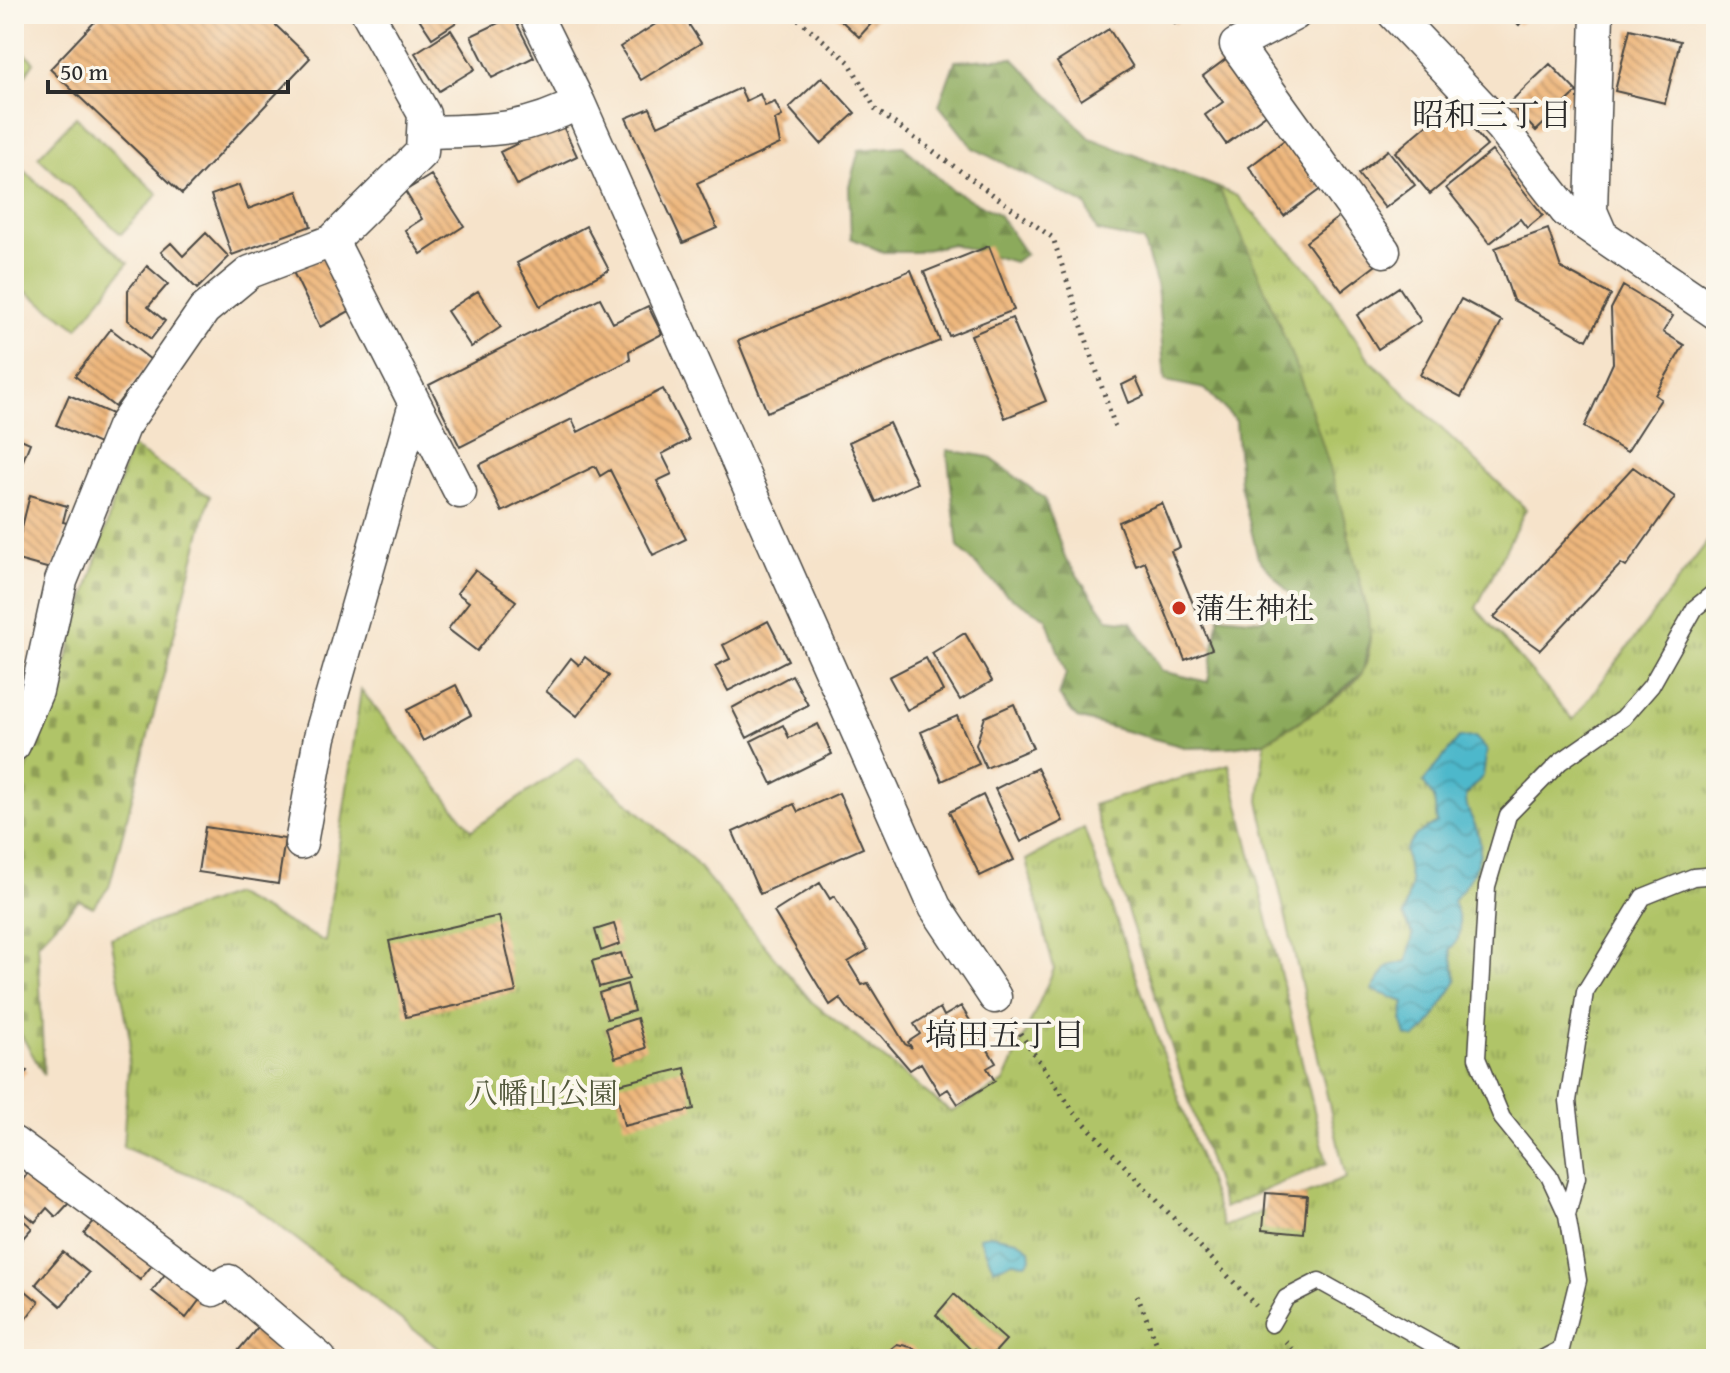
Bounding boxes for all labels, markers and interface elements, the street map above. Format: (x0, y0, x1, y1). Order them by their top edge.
scale bar (48, 44, 288, 94)
text: 50 m (60, 54, 108, 89)
district label: 昭和三丁目 (1412, 91, 1572, 138)
place label: 蒲生神社 (1195, 586, 1315, 630)
marker: 蒲生神社 (1170, 599, 1188, 617)
district label: 塙田五丁目 (925, 1011, 1085, 1058)
park label: 八幡山公園 (468, 1071, 618, 1115)

